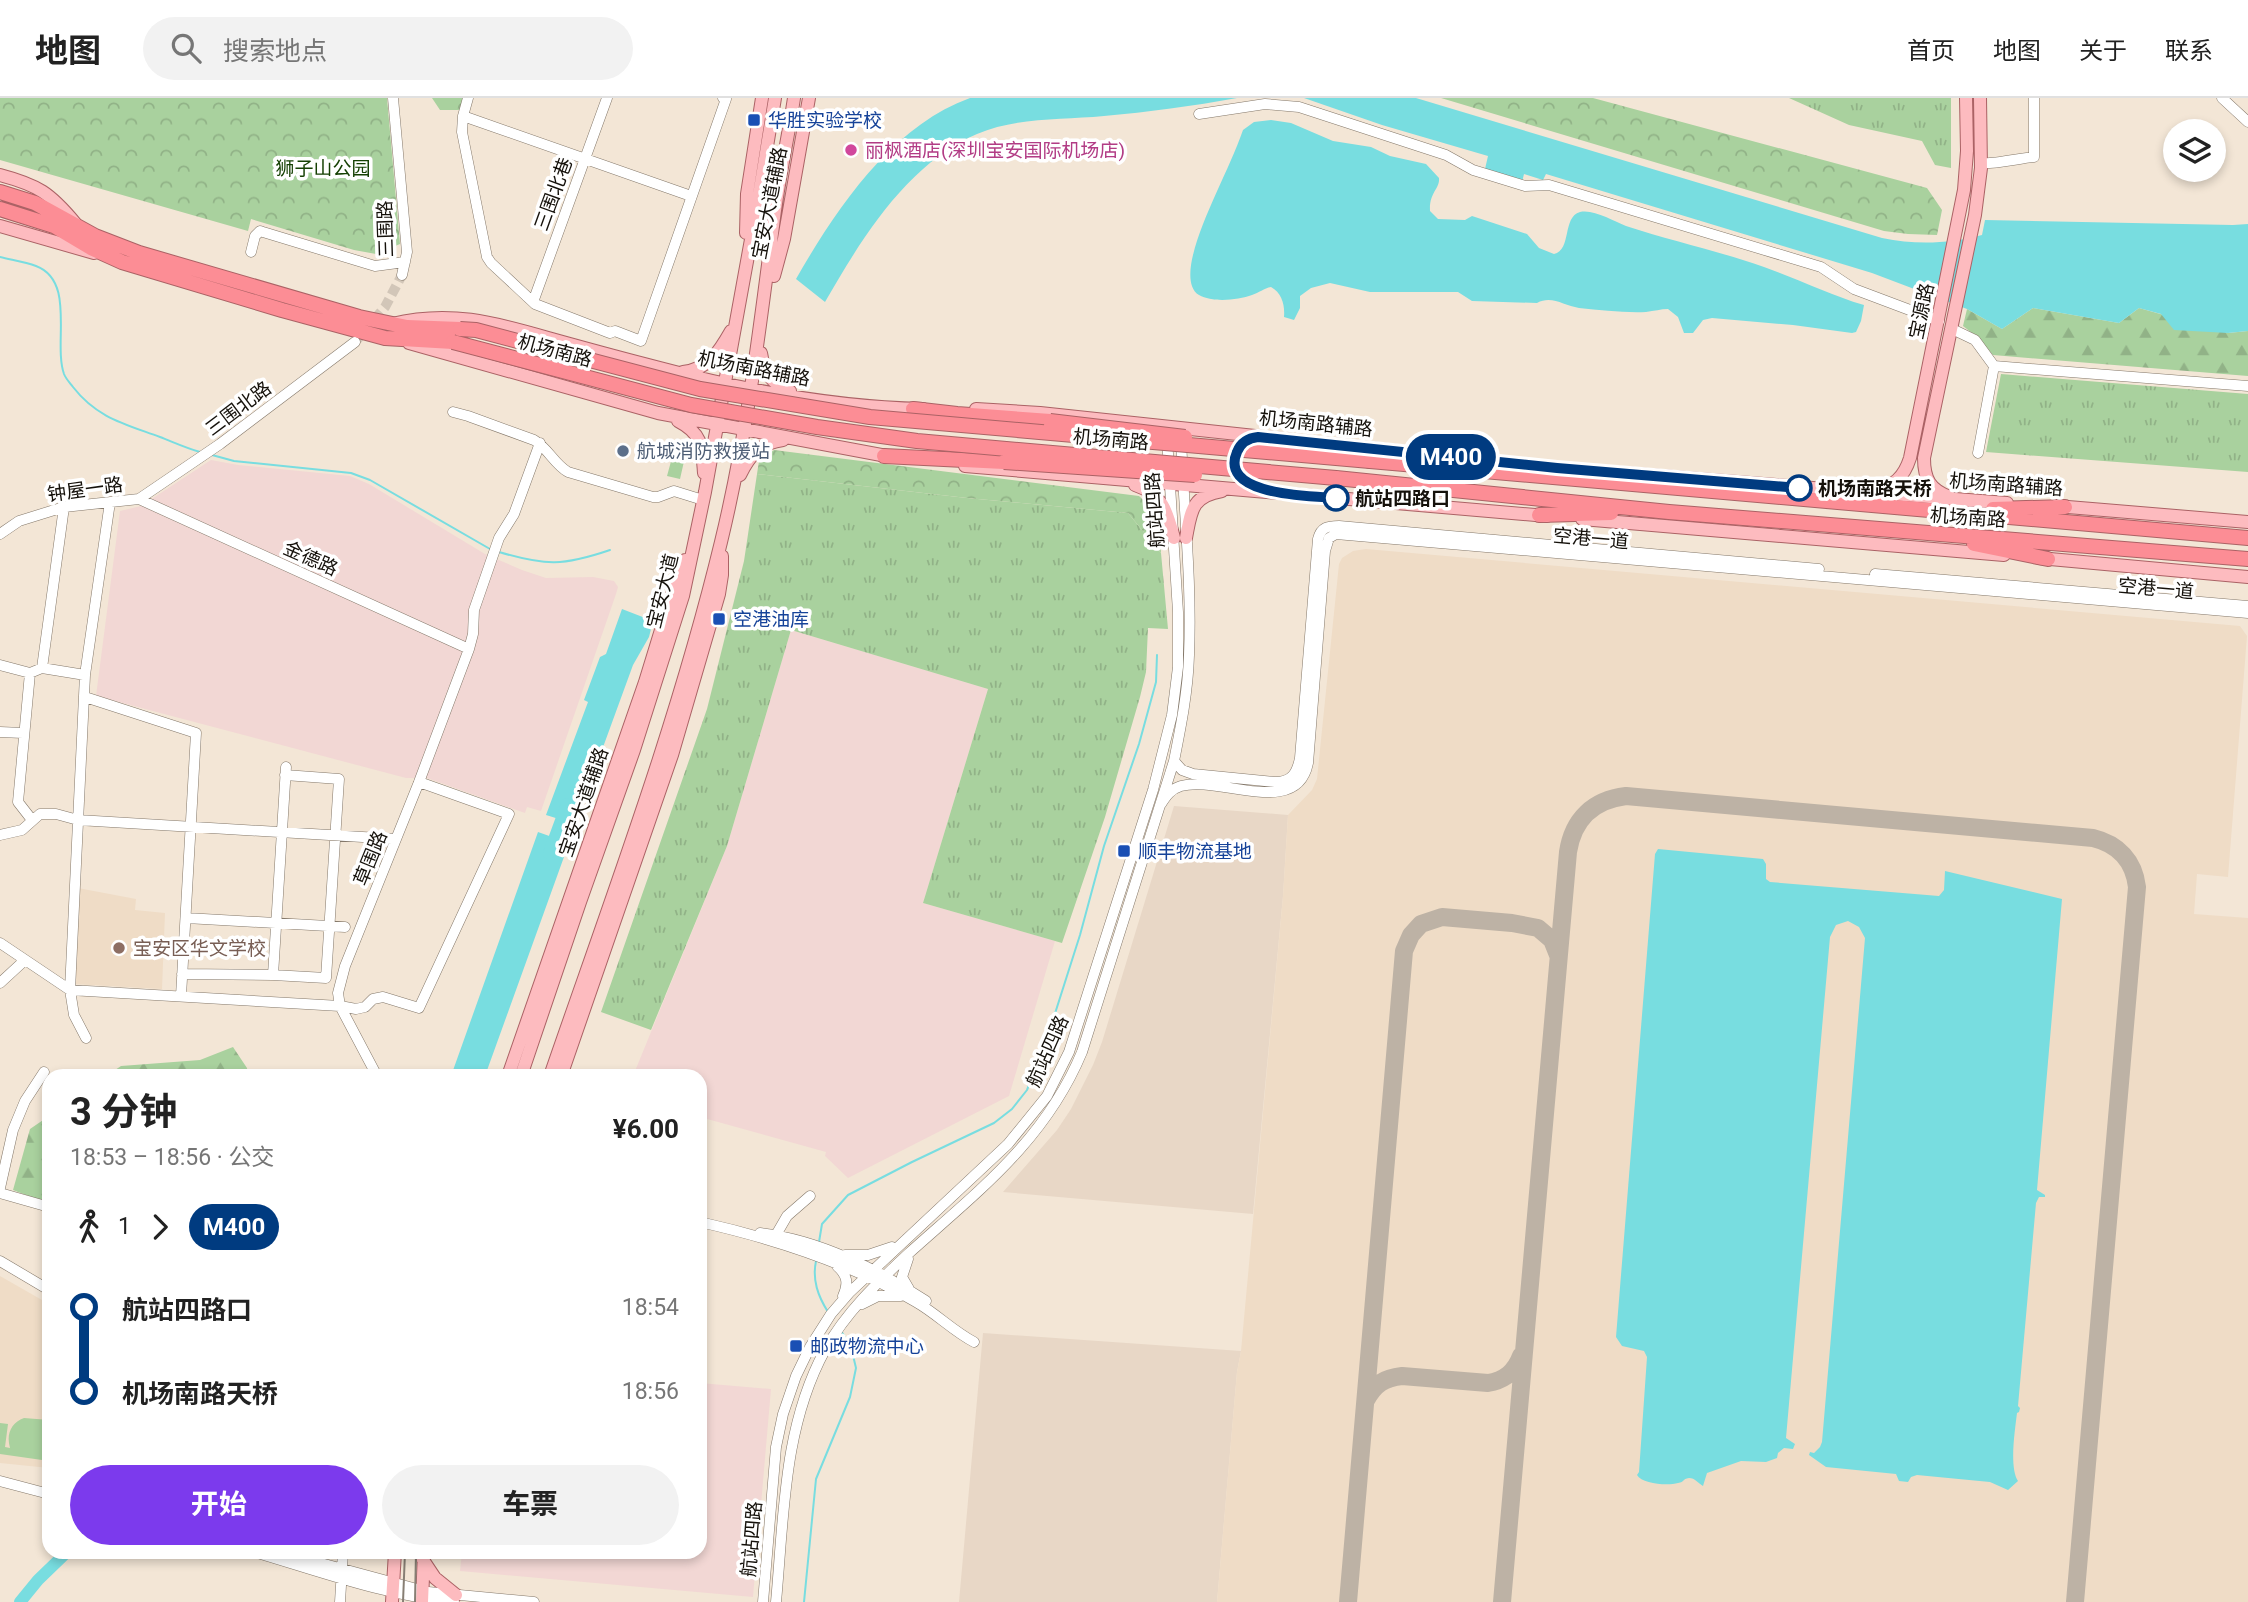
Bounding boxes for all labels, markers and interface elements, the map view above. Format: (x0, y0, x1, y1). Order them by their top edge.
search box (143, 17, 633, 80)
icon: search (167, 29, 205, 67)
text: 地图 (35, 31, 101, 70)
text: 搜索地点 (223, 36, 327, 66)
text: 首页 (1907, 37, 1955, 65)
text: 地图 (1993, 37, 2041, 65)
text: 关于 (2079, 37, 2127, 65)
text: 联系 (2165, 37, 2213, 65)
place label: 华胜实验学校 (768, 109, 882, 132)
marker: 华胜实验学校 (746, 112, 762, 128)
map controls (2163, 119, 2226, 182)
button: layers (2163, 119, 2226, 182)
place label: 丽枫酒店(深圳宝安国际机场店) (865, 139, 1125, 162)
marker: 丽枫酒店(深圳宝安国际机场店) (843, 142, 859, 158)
street label: 宝安大道辅路 (747, 145, 792, 261)
street label: 三围北巷 (530, 155, 577, 234)
park label: 狮子山公园 (275, 157, 371, 180)
street label: 三围路 (373, 200, 398, 258)
street label: 宝源路 (1904, 281, 1939, 341)
street label: 机场南路 (515, 330, 595, 371)
street label: 机场南路辅路 (696, 346, 812, 391)
street label: 三围北路 (201, 376, 276, 440)
street label: 机场南路辅路 (1258, 406, 1374, 441)
street label: 机场南路 (1072, 425, 1150, 454)
line badge: M400 (1402, 434, 1500, 480)
place label: 航城消防救援站 (637, 440, 770, 463)
marker: 航城消防救援站 (615, 443, 631, 459)
text: M400 (1420, 443, 1482, 471)
street label: 机场南路辅路 (1948, 469, 2064, 500)
street label: 航站四路 (1140, 471, 1169, 549)
street label: 钟屋一路 (46, 473, 124, 506)
marker: 机场南路天桥 (1786, 475, 1812, 501)
place label: 机场南路天桥 (1818, 477, 1932, 500)
marker: 航站四路口 (1323, 485, 1349, 511)
place label: 航站四路口 (1355, 487, 1450, 510)
street label: 机场南路 (1929, 503, 2007, 532)
street label: 空港一道 (1552, 524, 1630, 553)
street label: 金德路 (280, 536, 342, 581)
street label: 宝安大道 (642, 551, 683, 631)
street label: 空港一道 (2117, 574, 2195, 603)
place label: 空港油库 (733, 608, 809, 631)
marker: 空港油库 (711, 611, 727, 627)
street label: 宝安大道辅路 (554, 745, 613, 860)
street label: 草围路 (349, 827, 392, 889)
place label: 顺丰物流基地 (1138, 840, 1252, 863)
marker: 顺丰物流基地 (1116, 843, 1132, 859)
place label: 宝安区华文学校 (133, 937, 266, 960)
marker: 宝安区华文学校 (111, 940, 127, 956)
street label: 航站四路 (1021, 1012, 1073, 1091)
text: 3 分钟 (70, 1090, 177, 1134)
text: ¥6.00 (613, 1114, 679, 1144)
text: 18:53 – 18:56 · 公交 (70, 1144, 274, 1171)
icon: walk (70, 1208, 108, 1246)
icon: forward (141, 1208, 179, 1246)
text: 1 (118, 1213, 131, 1240)
text: M400 (203, 1213, 265, 1241)
text: 18:54 (622, 1294, 679, 1321)
text: 航站四路口 (122, 1295, 252, 1325)
place label: 邮政物流中心 (810, 1335, 924, 1358)
marker: 邮政物流中心 (788, 1338, 804, 1354)
text: 18:56 (622, 1378, 679, 1405)
text: 机场南路天桥 (122, 1379, 278, 1409)
button: 开始 (70, 1465, 368, 1545)
button: 车票 (382, 1465, 679, 1545)
street label: 航站四路 (737, 1500, 766, 1578)

